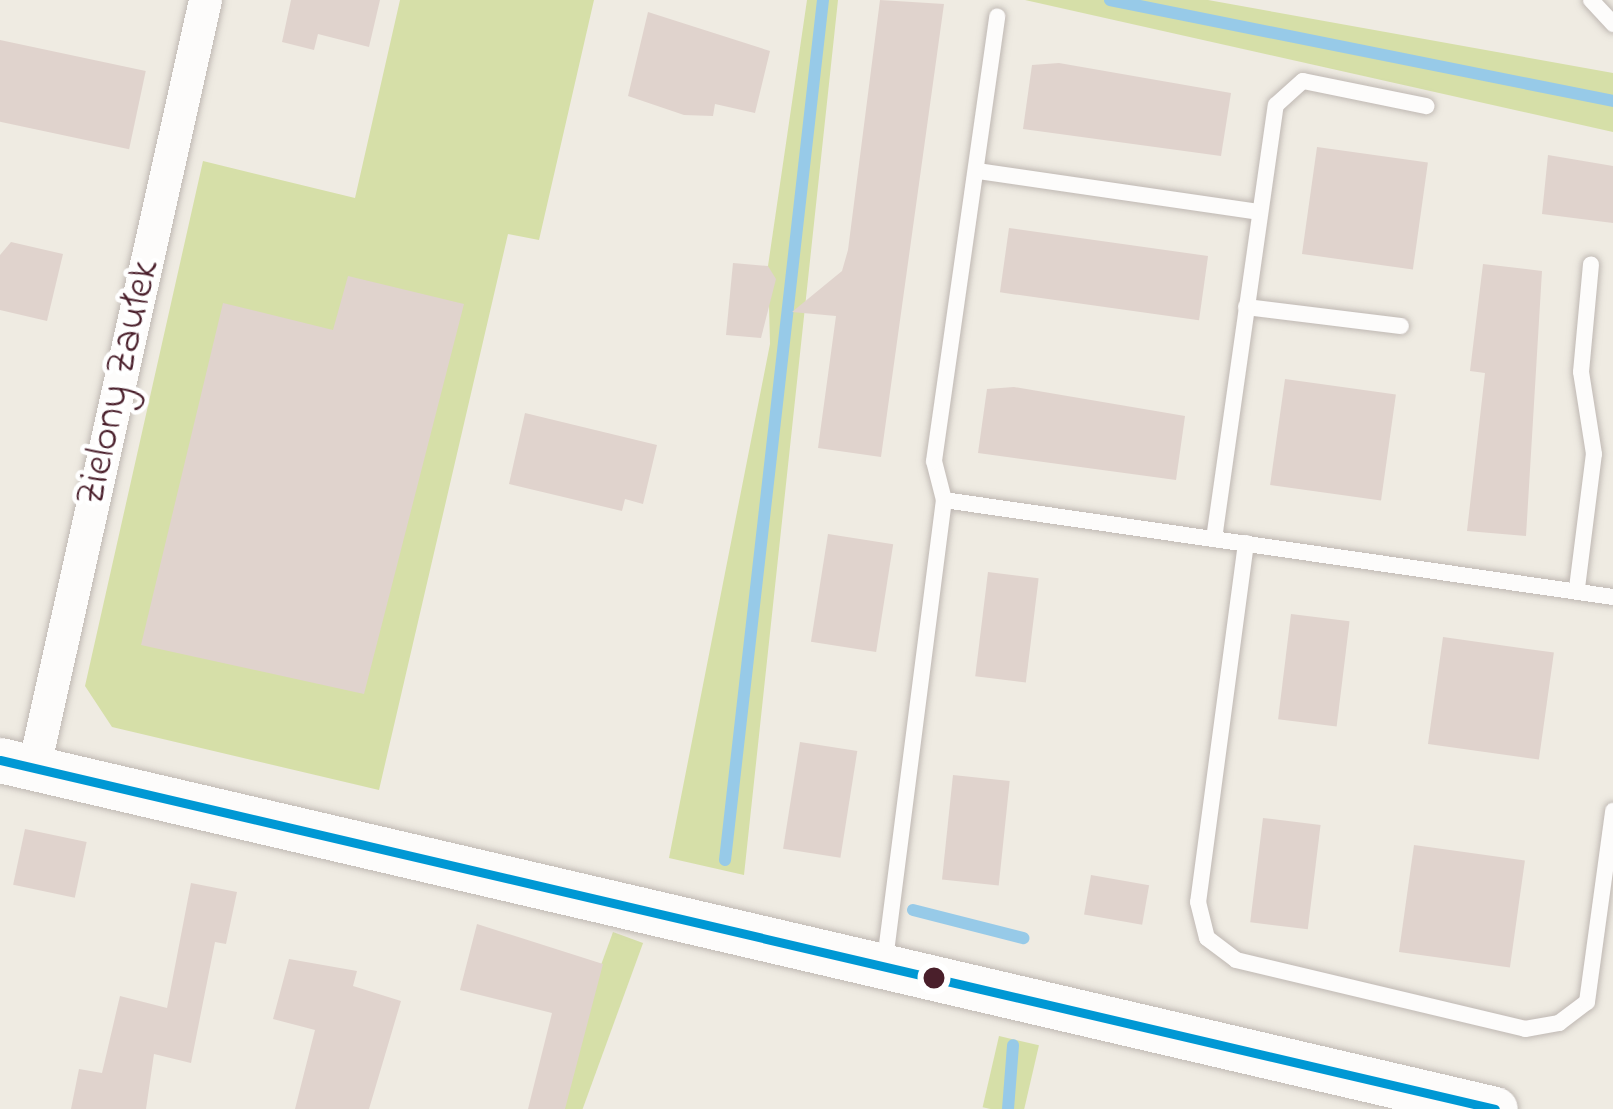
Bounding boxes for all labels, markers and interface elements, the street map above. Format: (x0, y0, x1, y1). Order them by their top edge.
street label: Zielony Zaułek (66, 255, 172, 511)
unlabelled marker (923, 967, 945, 989)

